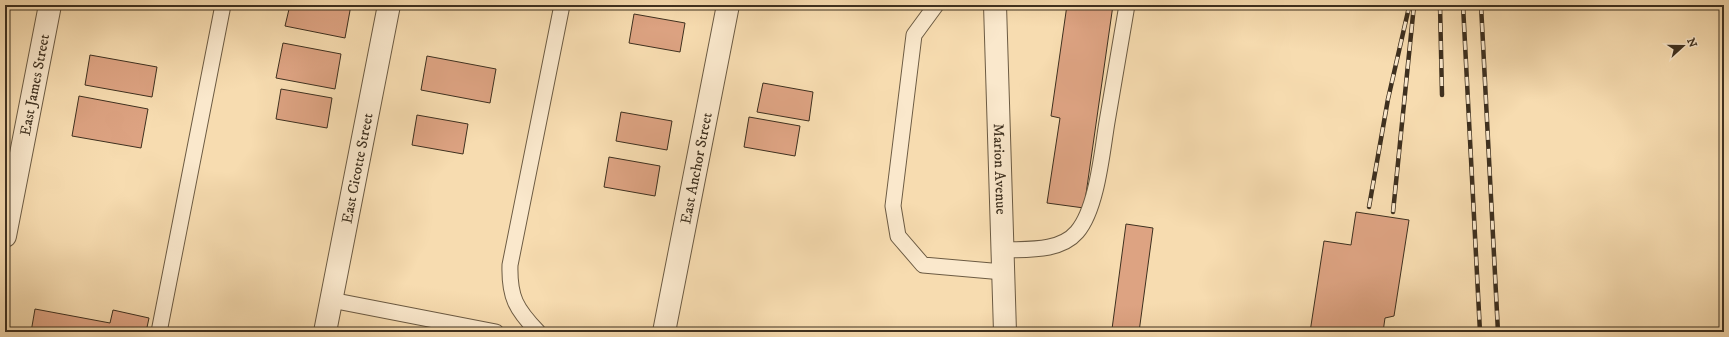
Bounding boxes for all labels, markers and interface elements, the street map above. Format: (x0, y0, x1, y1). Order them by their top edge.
north arrow (1663, 26, 1703, 66)
street label: East James Street (16, 32, 54, 137)
text: N (1683, 36, 1700, 49)
street label: East Cicotte Street (337, 111, 378, 225)
street label: East Anchor Street (676, 111, 717, 226)
street label: Marion Avenue (989, 123, 1010, 215)

